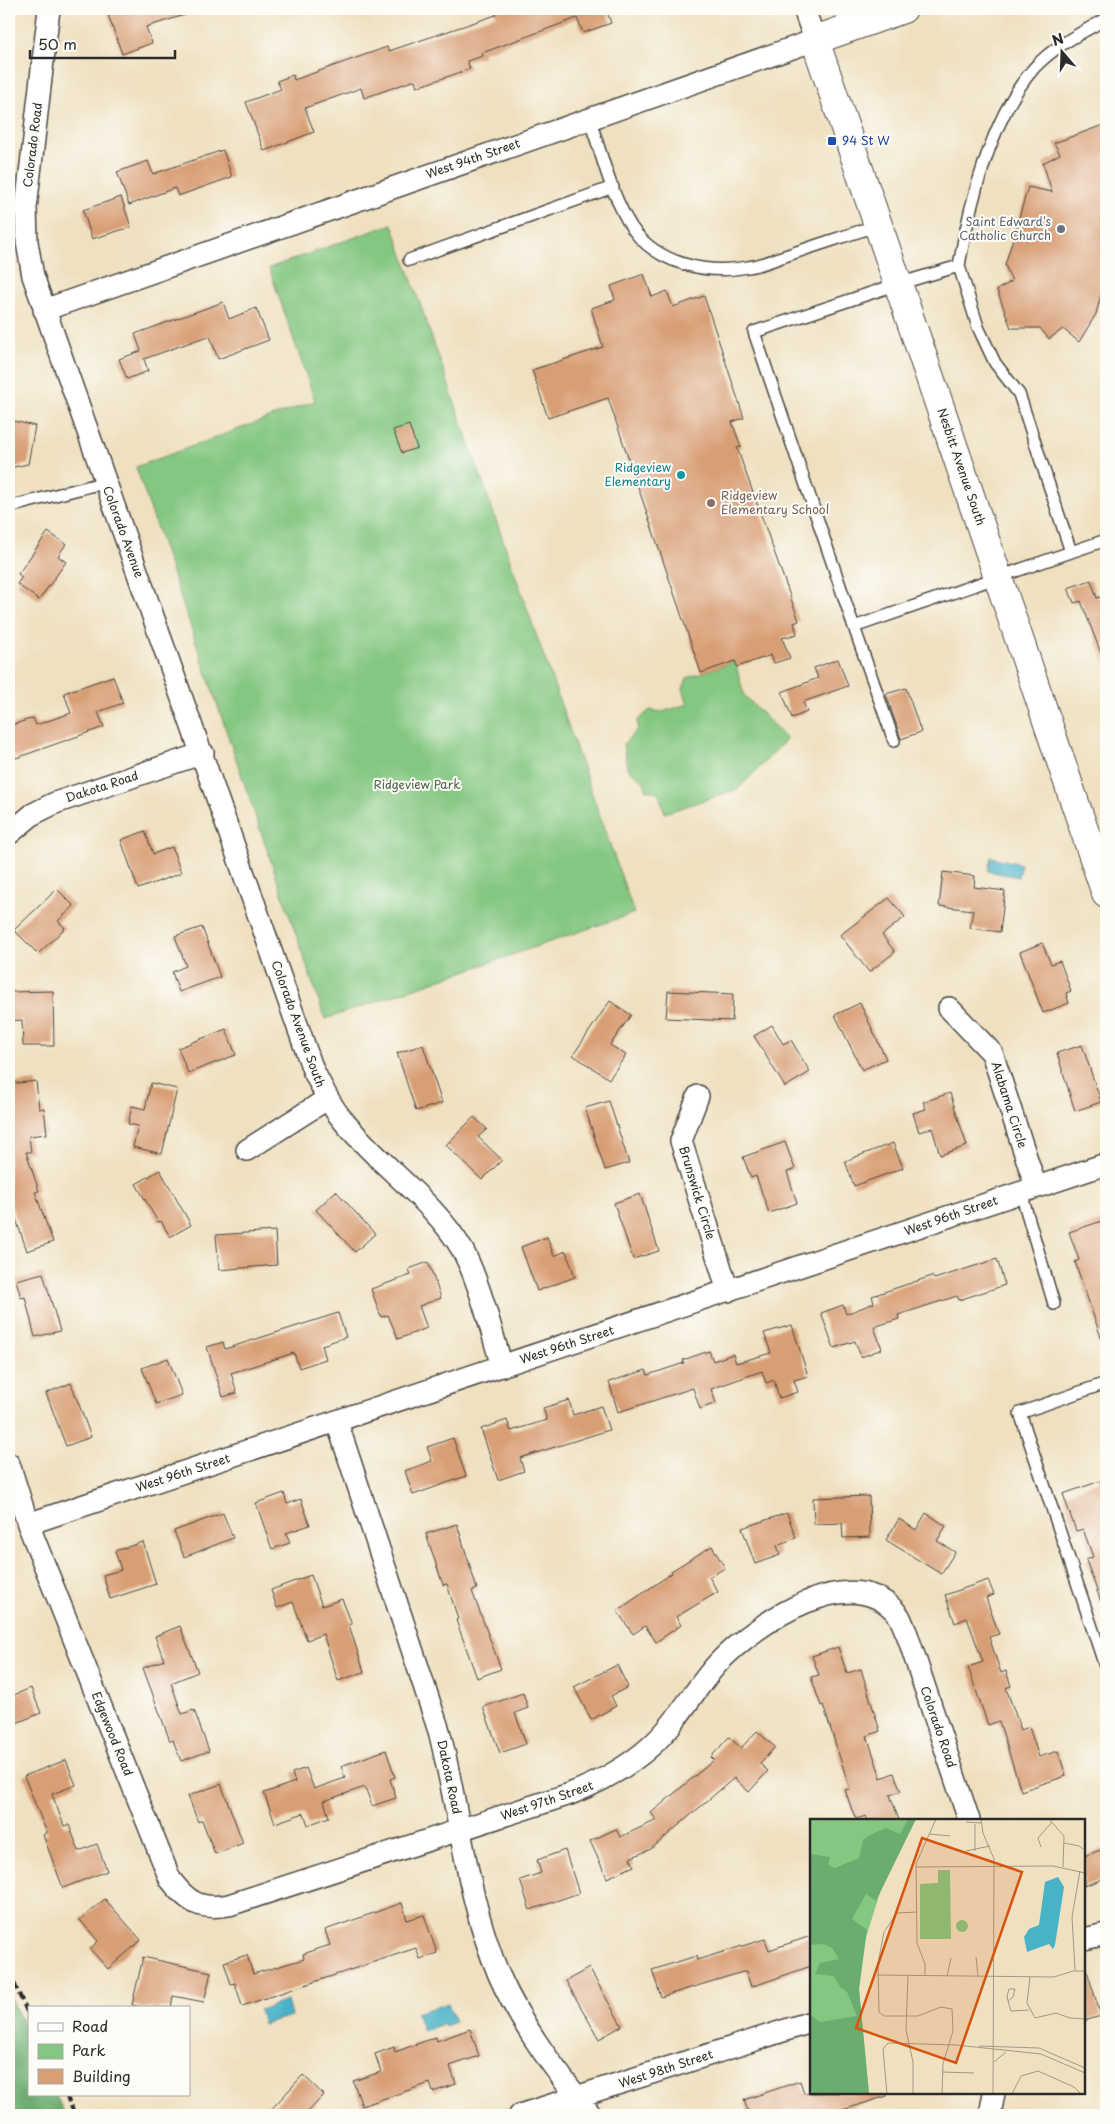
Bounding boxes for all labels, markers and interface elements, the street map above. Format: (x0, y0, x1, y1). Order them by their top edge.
scale bar (30, 28, 175, 60)
north arrow (1038, 28, 1088, 78)
text: N (1049, 28, 1066, 51)
text: 50 m (38, 32, 77, 55)
street label: Colorado Road (18, 101, 46, 188)
place label: 94 St W (842, 131, 890, 149)
street label: West 94th Street (423, 133, 522, 183)
marker: 94 St W (826, 135, 838, 147)
place label: Saint Edward's Catholic Church (959, 212, 1052, 244)
marker: Saint Edward's Catholic Church (1055, 223, 1067, 235)
street label: Nesbitt Avenue South (933, 406, 990, 528)
place label: Ridgeview Elementary (605, 458, 672, 490)
marker: Ridgeview Elementary (675, 469, 687, 481)
street label: Colorado Avenue (99, 483, 149, 581)
place label: Ridgeview Elementary School (721, 486, 829, 518)
marker: Ridgeview Elementary School (705, 497, 717, 509)
street label: Dakota Road (63, 766, 141, 806)
park label: Ridgeview Park (374, 775, 460, 793)
street label: Colorado Avenue South (268, 958, 330, 1090)
street label: Alabama Circle (987, 1059, 1033, 1151)
street label: Brunswick Circle (675, 1144, 721, 1242)
street label: West 96th Street (901, 1191, 1000, 1240)
street label: West 96th Street (517, 1320, 616, 1368)
street label: West 96th Street (133, 1448, 232, 1496)
street label: Colorado Road (917, 1683, 961, 1770)
street label: Edgewood Road (88, 1689, 138, 1778)
street label: Dakota Road (433, 1738, 467, 1816)
street label: West 97th Street (498, 1776, 596, 1824)
inset map (810, 1819, 1085, 2094)
legend (28, 2006, 190, 2096)
text: Road (72, 2014, 108, 2037)
text: Park (72, 2038, 106, 2061)
street label: West 98th Street (616, 2044, 715, 2092)
text: Building (72, 2064, 131, 2087)

